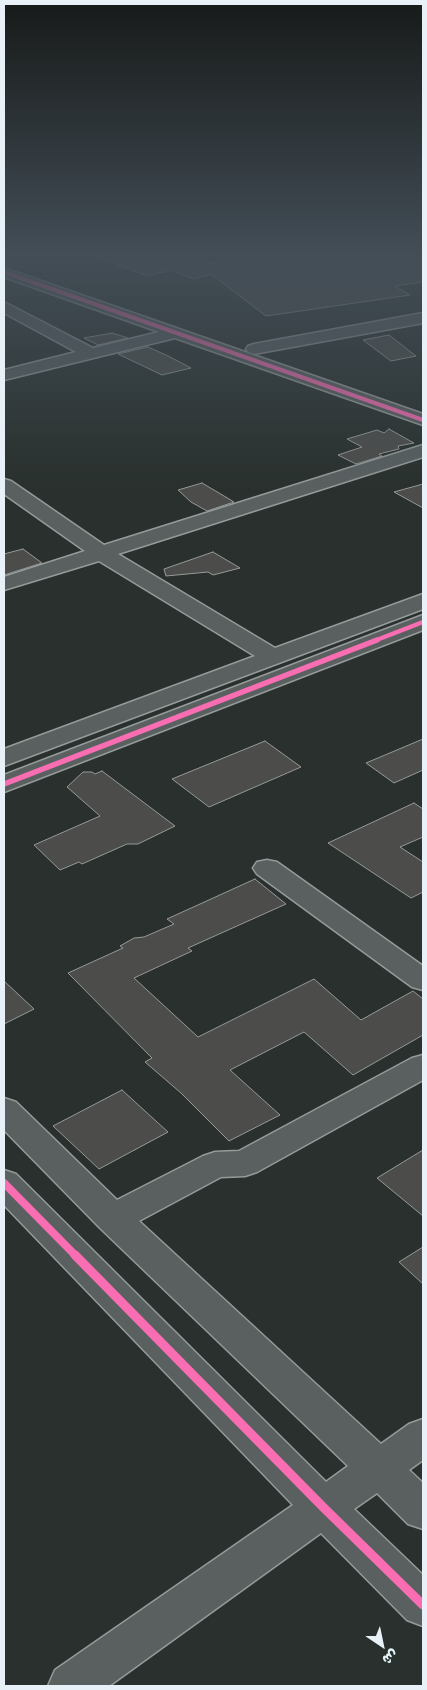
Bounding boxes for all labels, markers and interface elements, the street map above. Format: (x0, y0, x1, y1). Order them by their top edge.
north arrow (357, 1620, 407, 1670)
text: ش (378, 1645, 403, 1671)

